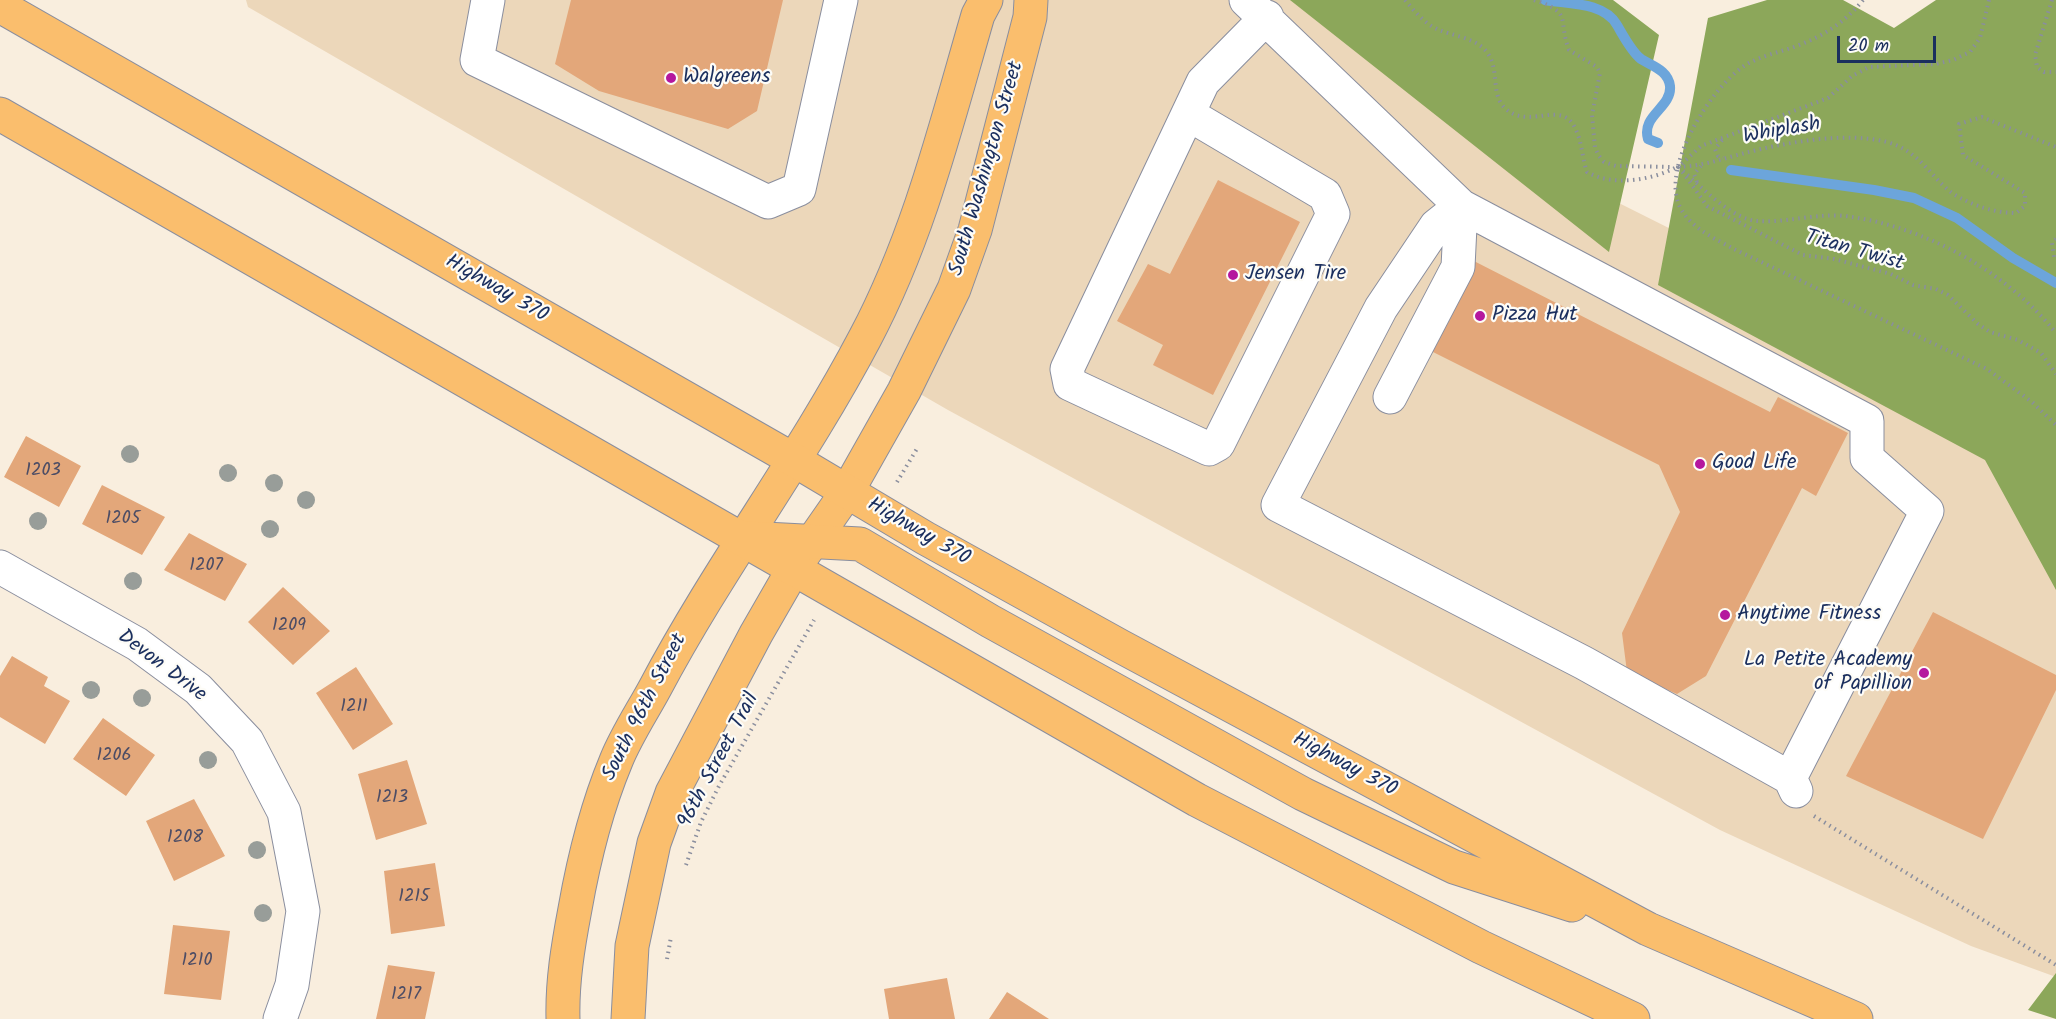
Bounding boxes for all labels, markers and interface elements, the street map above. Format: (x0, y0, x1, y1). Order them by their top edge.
scale bar (1840, 24, 1939, 62)
text: 20 m (1848, 32, 1889, 61)
street label: South Washington Street (945, 59, 1031, 279)
place label: Walgreens (683, 65, 770, 91)
marker: Walgreens (664, 71, 678, 85)
street label: Whiplash (1741, 113, 1823, 151)
street label: Titan Twist (1802, 226, 1906, 278)
street label: Highway 370 (440, 250, 552, 330)
place label: Jensen Tire (1245, 262, 1346, 288)
marker: Jensen Tire (1226, 268, 1240, 282)
place label: Pizza Hut (1492, 303, 1577, 329)
marker: Pizza Hut (1473, 309, 1487, 323)
place label: Good Life (1712, 451, 1797, 477)
marker: Good Life (1693, 457, 1707, 471)
house number: 1203 (25, 461, 61, 483)
street label: Highway 370 (862, 493, 974, 573)
house number: 1205 (106, 509, 140, 531)
house number: 1207 (189, 556, 223, 578)
place label: Anytime Fitness (1737, 602, 1881, 628)
marker: Anytime Fitness (1718, 608, 1732, 622)
house number: 1209 (272, 616, 306, 638)
street label: Devon Drive (112, 625, 210, 709)
street label: South 96th Street (598, 630, 694, 786)
place label: La Petite Academy of Papillion (1744, 648, 1912, 698)
marker: La Petite Academy of Papillion (1917, 666, 1931, 680)
street label: 96th Street Trail (674, 689, 766, 833)
house number: 1211 (340, 697, 368, 719)
street label: Highway 370 (1287, 728, 1401, 804)
house number: 1206 (96, 746, 132, 768)
house number: 1213 (376, 788, 408, 810)
house number: 1208 (167, 828, 203, 850)
house number: 1215 (398, 887, 430, 909)
house number: 1210 (182, 951, 212, 973)
house number: 1217 (391, 985, 421, 1007)

